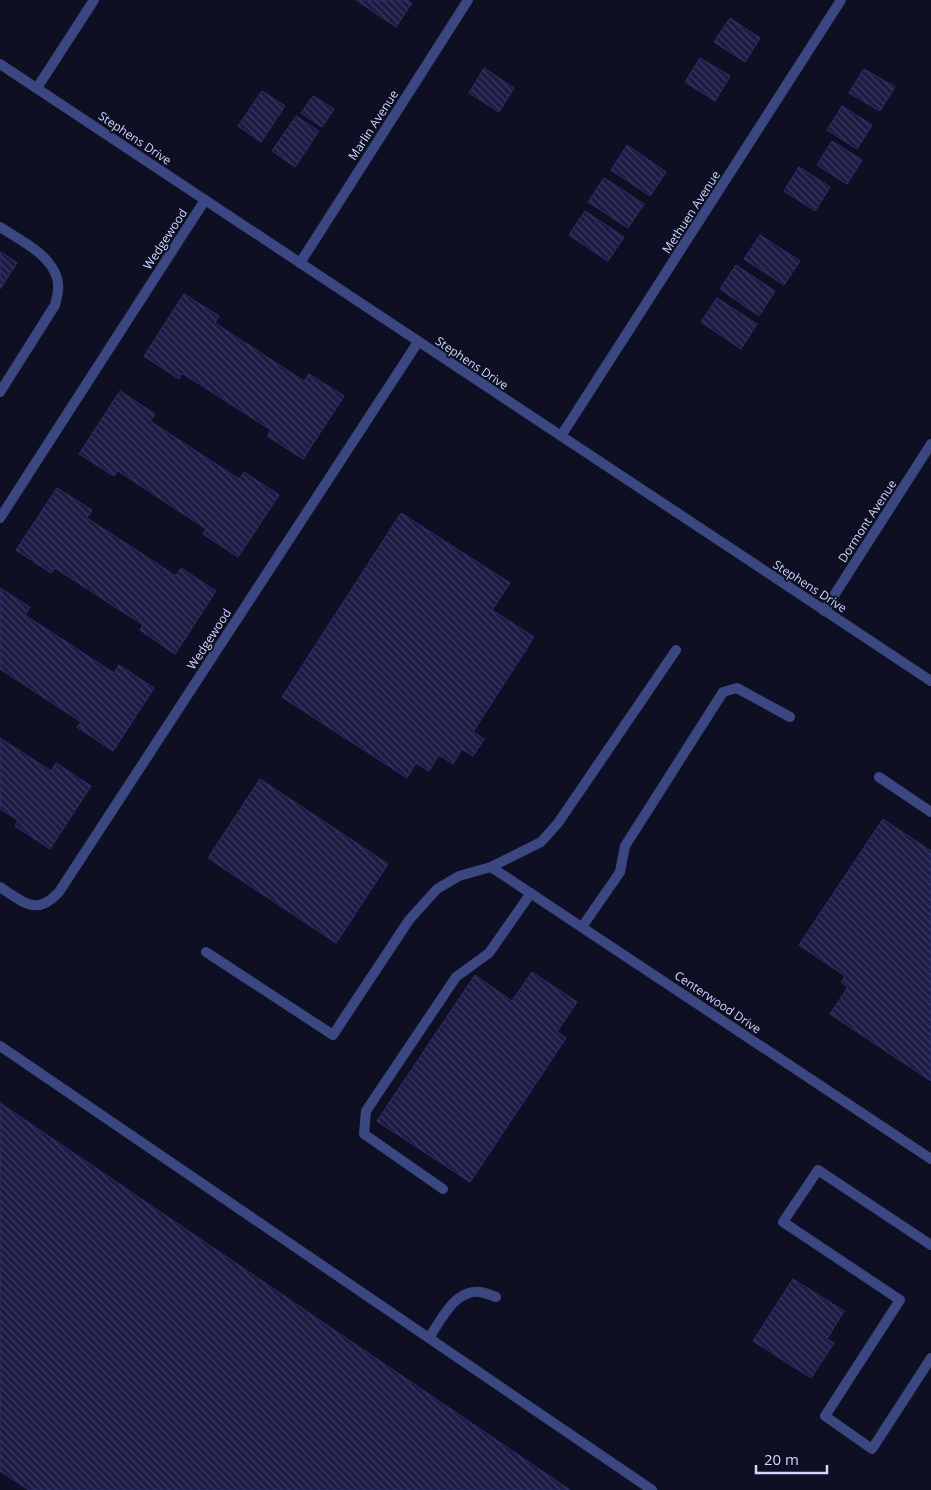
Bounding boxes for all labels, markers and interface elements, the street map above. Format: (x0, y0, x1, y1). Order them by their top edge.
street label: Marlin Avenue (344, 86, 402, 163)
street label: Stephens Drive (95, 107, 175, 169)
street label: Methuen Avenue (658, 167, 724, 257)
street label: Wedgewood (139, 205, 191, 273)
street label: Stephens Drive (432, 332, 512, 394)
street label: Dormont Avenue (834, 476, 900, 566)
street label: Stephens Drive (770, 556, 850, 616)
street label: Wedgewood (183, 605, 235, 673)
street label: Centerwood Drive (671, 967, 765, 1037)
scale bar (756, 1442, 827, 1474)
text: 20 m (764, 1449, 799, 1469)

